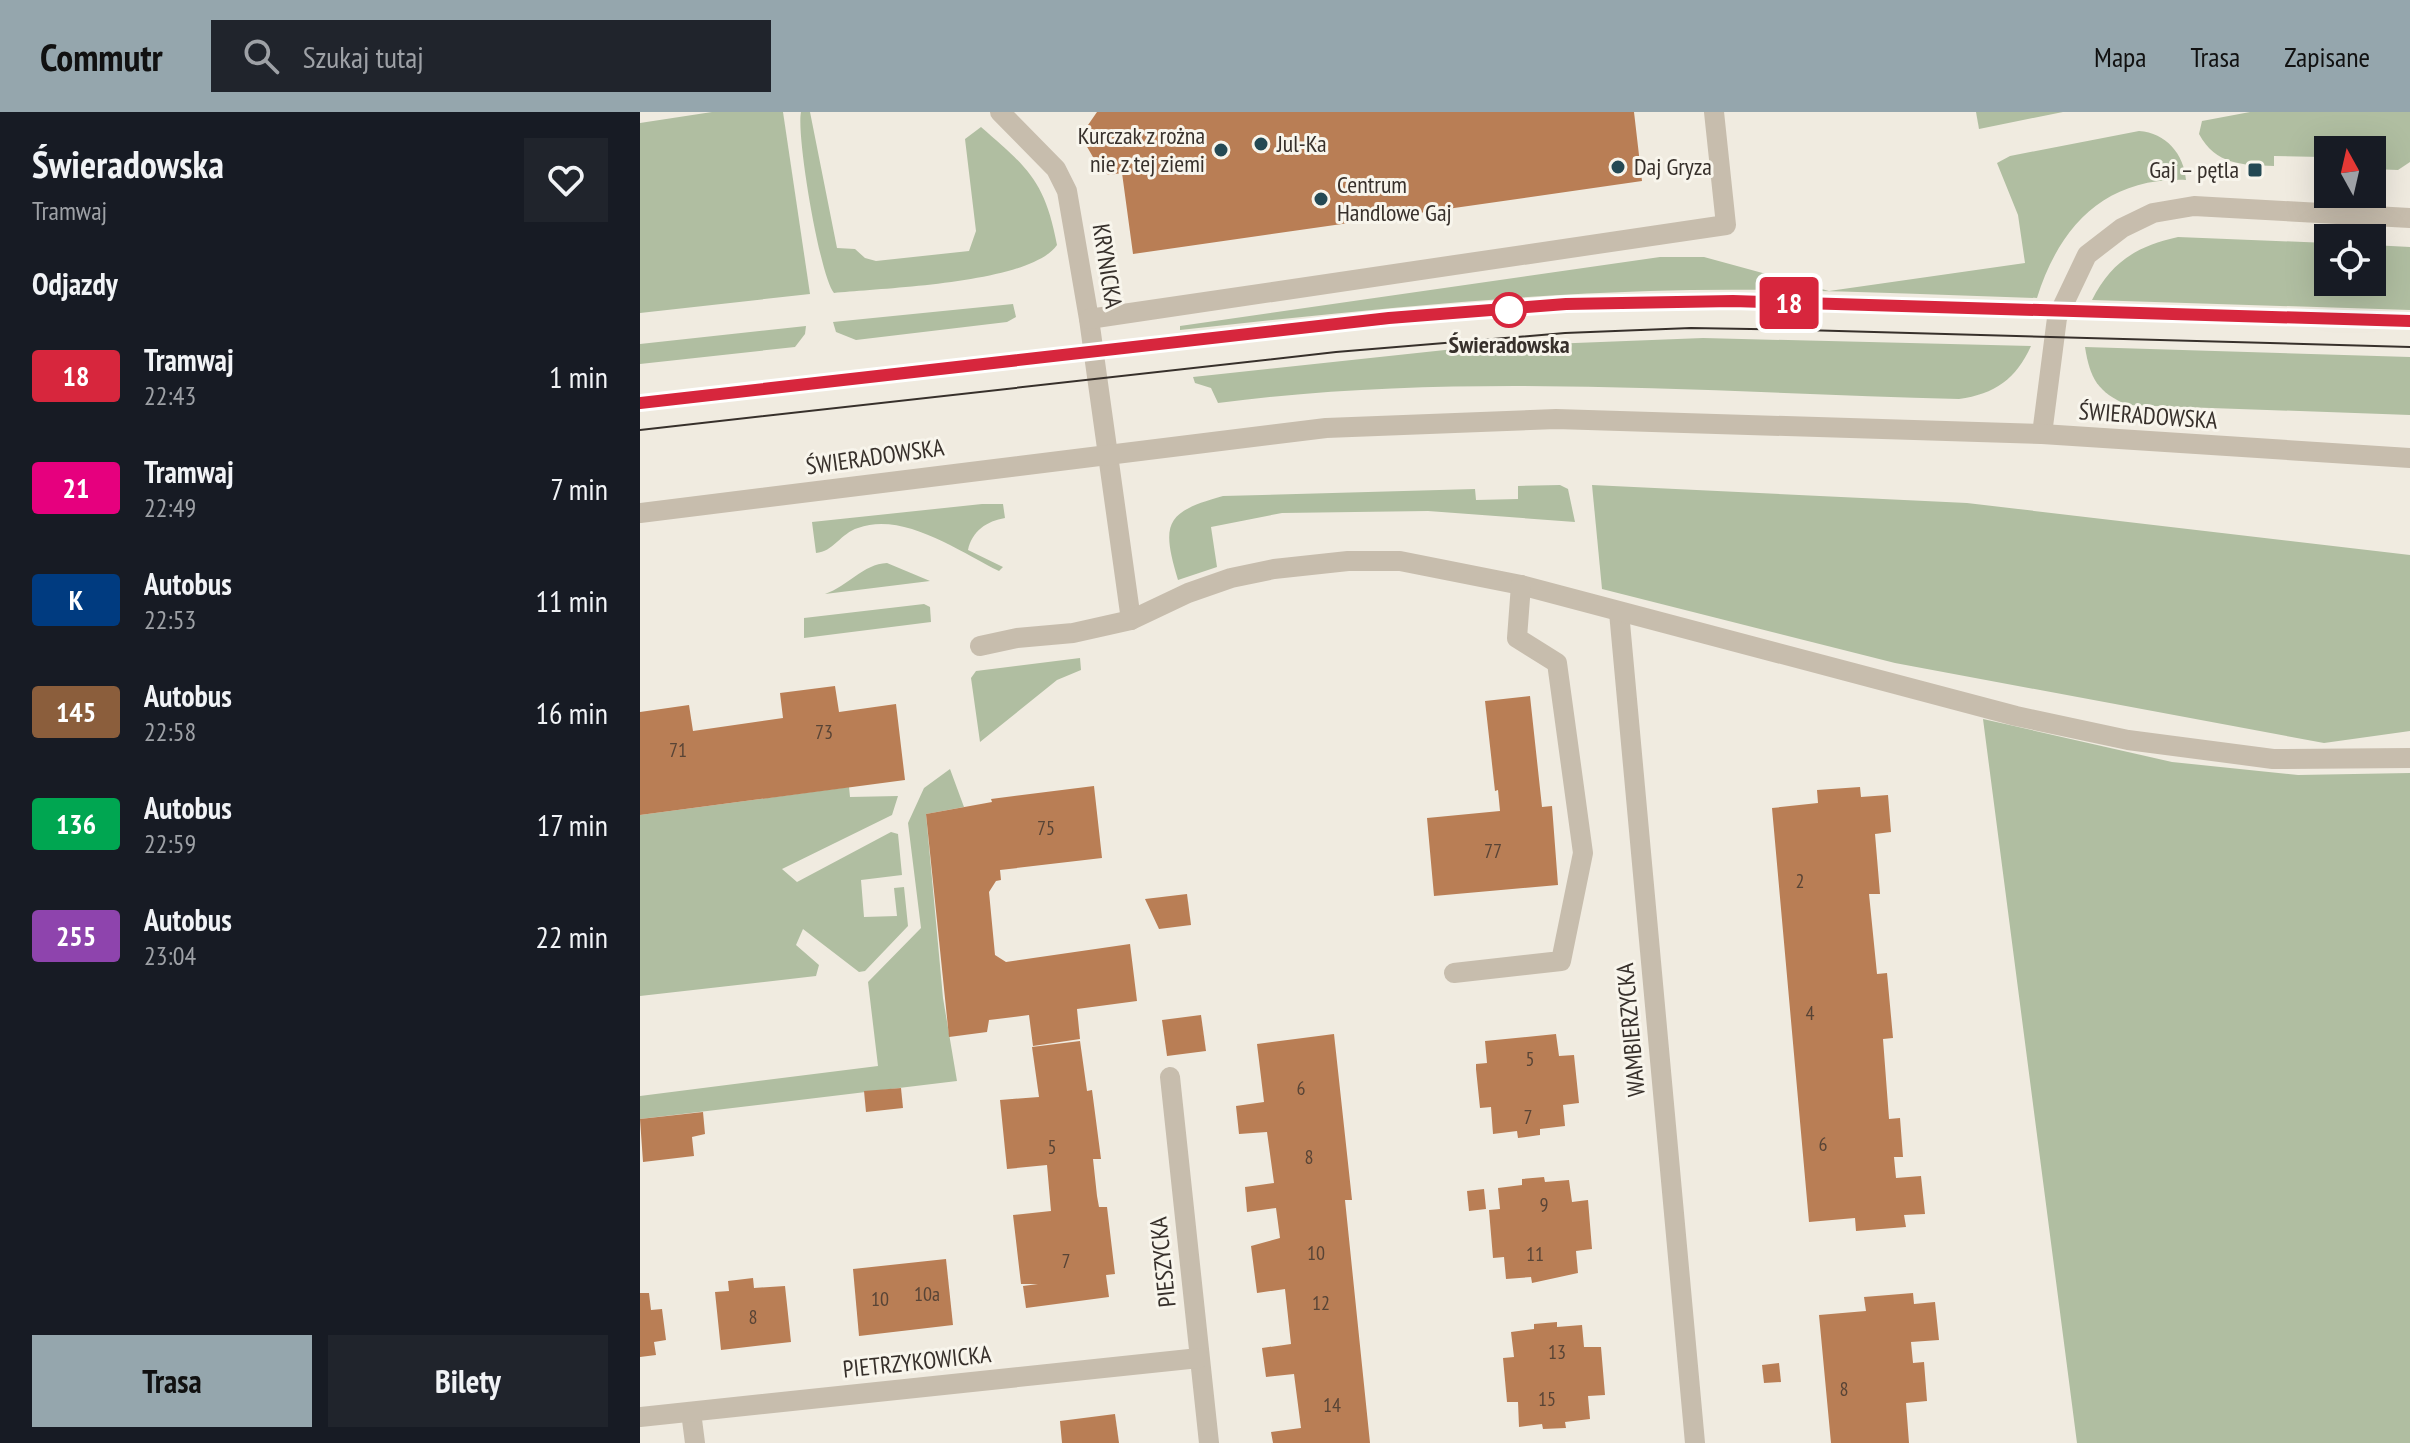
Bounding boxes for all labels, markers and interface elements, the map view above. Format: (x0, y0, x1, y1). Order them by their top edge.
search box (211, 20, 771, 92)
text: Commutr (40, 32, 163, 81)
icon: search (239, 34, 283, 78)
text: Szukaj tutaj (303, 37, 424, 76)
text: Mapa (2094, 38, 2146, 75)
text: Trasa (2190, 38, 2240, 75)
text: Zapisane (2284, 38, 2370, 75)
place label: Kurczak z rożna nie z tej ziemi (1078, 120, 1205, 179)
place label: Jul-Ka (1276, 128, 1327, 159)
marker: Jul-Ka (1252, 135, 1270, 153)
north arrow (2314, 136, 2386, 208)
map controls (2314, 136, 2386, 296)
button: heart (524, 138, 608, 222)
text: Świeradowska (32, 139, 224, 188)
marker: Kurczak z rożna nie z tej ziemi (1212, 141, 1230, 159)
place label: Daj Gryza (1634, 151, 1712, 182)
place label: Gaj – pętla (2149, 154, 2239, 185)
marker: Daj Gryza (1609, 158, 1627, 176)
marker: Gaj – pętla (2246, 161, 2264, 179)
place label: Centrum Handlowe Gaj (1337, 169, 1452, 228)
marker: Centrum Handlowe Gaj (1312, 190, 1330, 208)
text: Tramwaj (32, 194, 107, 227)
street label: KRYNICKA (1086, 221, 1130, 311)
button: locate (2314, 224, 2386, 296)
text: Odjazdy (32, 264, 118, 303)
line badge: 18 (1753, 277, 1825, 329)
text: 18 (1776, 284, 1802, 321)
marker: Świeradowska (1492, 293, 1526, 327)
place label: Świeradowska (1448, 329, 1570, 360)
text: Tramwaj (144, 340, 234, 379)
text: 18 (63, 357, 89, 394)
text: 1 min (549, 357, 608, 396)
text: 22:43 (144, 379, 196, 412)
street label: ŚWIERADOWSKA (2078, 395, 2219, 436)
street label: ŚWIERADOWSKA (804, 431, 947, 482)
text: Tramwaj (144, 452, 234, 491)
text: 21 (63, 469, 89, 506)
text: 7 min (550, 469, 608, 508)
text: 22:49 (144, 491, 196, 524)
text: Autobus (144, 564, 232, 603)
text: K (69, 581, 83, 618)
text: 11 min (535, 581, 608, 620)
text: 22:53 (144, 603, 196, 636)
text: Autobus (144, 676, 232, 715)
text: 145 (56, 693, 96, 730)
text: 16 min (535, 693, 608, 732)
text: 22:58 (144, 715, 196, 748)
house number: 73 (815, 719, 833, 745)
house number: 71 (669, 737, 687, 763)
text: Autobus (144, 788, 232, 827)
text: 136 (56, 805, 96, 842)
text: 17 min (537, 805, 608, 844)
house number: 75 (1037, 815, 1055, 841)
text: 22:59 (144, 827, 196, 860)
house number: 77 (1484, 838, 1502, 864)
house number: 2 (1796, 868, 1805, 894)
text: Autobus (144, 900, 232, 939)
text: 255 (56, 917, 96, 954)
text: 22 min (535, 917, 608, 956)
text: 23:04 (144, 939, 196, 972)
street label: WAMBIERZYCKA (1609, 961, 1652, 1098)
house number: 4 (1806, 1000, 1815, 1026)
house number: 5 (1526, 1046, 1535, 1072)
house number: 6 (1297, 1075, 1306, 1101)
house number: 7 (1524, 1104, 1533, 1130)
house number: 6 (1819, 1131, 1828, 1157)
house number: 5 (1048, 1134, 1057, 1160)
house number: 8 (1305, 1144, 1314, 1170)
house number: 9 (1540, 1192, 1549, 1218)
street label: PIESZYCKA (1142, 1215, 1183, 1309)
house number: 10 (1307, 1240, 1325, 1266)
house number: 11 (1526, 1241, 1544, 1267)
house number: 7 (1062, 1248, 1071, 1274)
house number: 10a (914, 1281, 940, 1307)
house number: 10 (871, 1286, 889, 1312)
house number: 12 (1312, 1290, 1330, 1316)
house number: 8 (749, 1304, 758, 1330)
button: Trasa (32, 1335, 312, 1427)
button: Bilety (328, 1335, 608, 1427)
street label: PIETRZYKOWICKA (841, 1338, 993, 1385)
house number: 13 (1548, 1339, 1566, 1365)
house number: 8 (1840, 1376, 1849, 1402)
house number: 15 (1538, 1386, 1556, 1412)
house number: 14 (1323, 1392, 1341, 1418)

